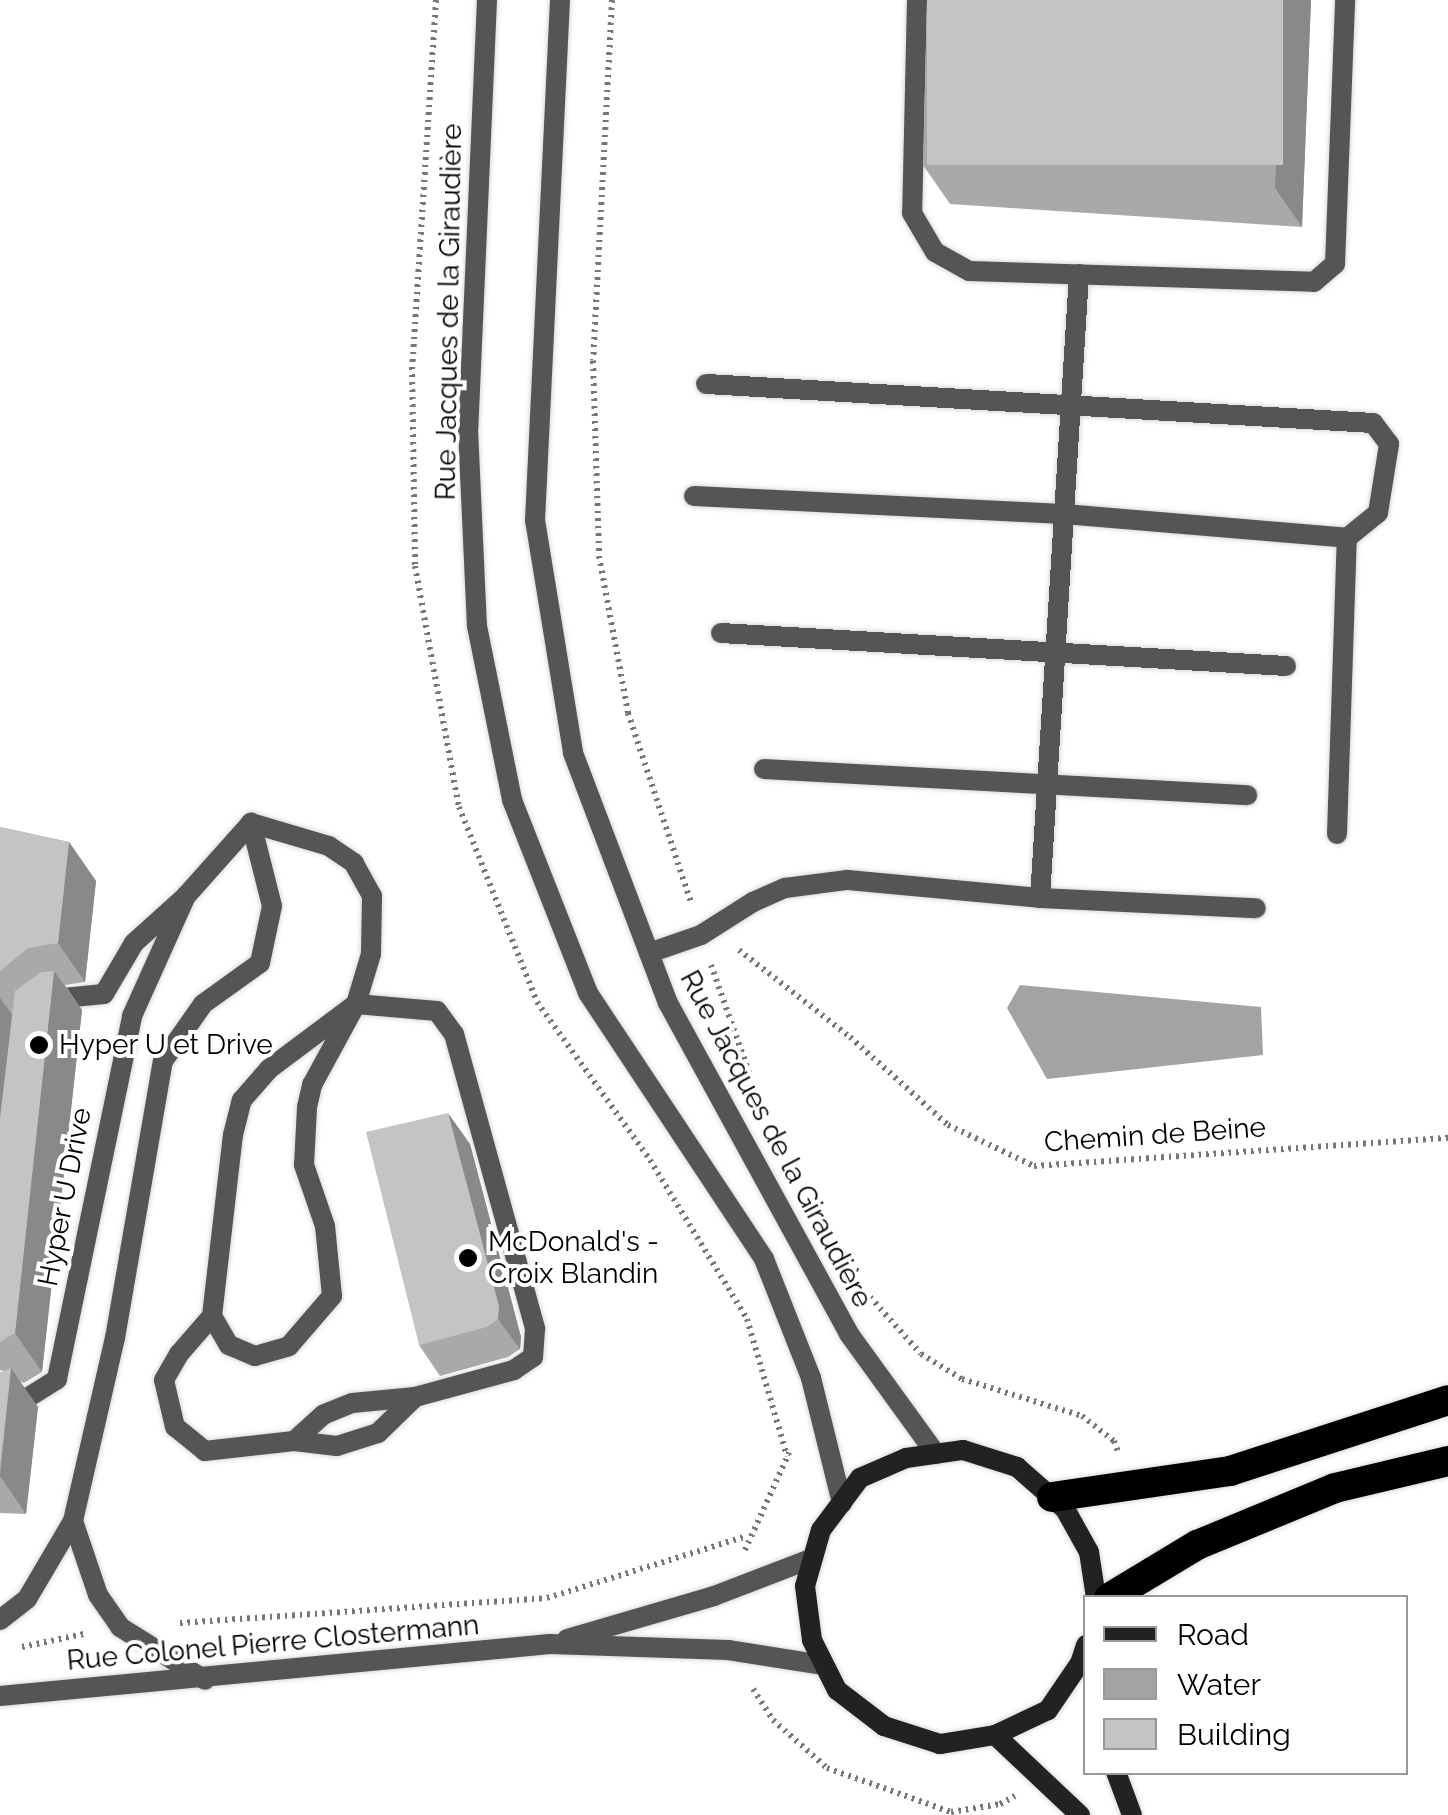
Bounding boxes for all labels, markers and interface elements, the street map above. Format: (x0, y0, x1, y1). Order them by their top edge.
street label: Rue Jacques de la Giraudière (429, 123, 469, 501)
street label: Rue Jacques de la Giraudière (673, 964, 879, 1314)
place label: Hyper U et Drive (59, 1028, 273, 1062)
marker: Hyper U et Drive (28, 1034, 50, 1056)
street label: Hyper U Drive (31, 1105, 99, 1289)
street label: Chemin de Beine (1043, 1110, 1267, 1160)
place label: McDonald's - Croix Blandin (488, 1225, 659, 1291)
marker: McDonald's - Croix Blandin (457, 1247, 479, 1269)
legend (1083, 1595, 1408, 1775)
street label: Rue Colonel Pierre Clostermann (65, 1608, 481, 1678)
text: Road (1177, 1617, 1249, 1652)
text: Water (1177, 1667, 1261, 1702)
text: Building (1177, 1717, 1291, 1752)

